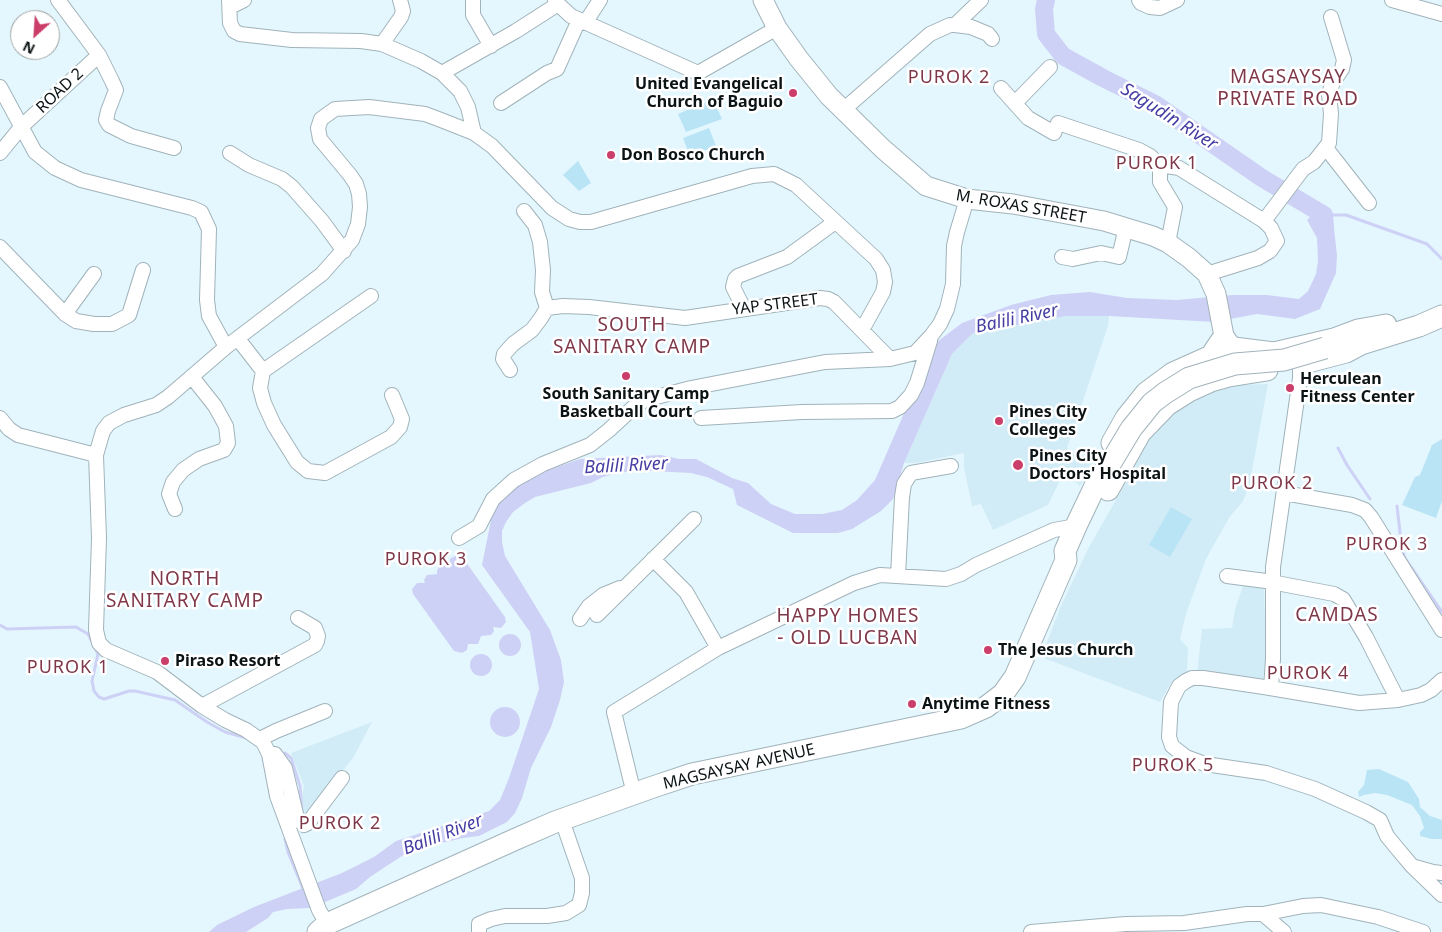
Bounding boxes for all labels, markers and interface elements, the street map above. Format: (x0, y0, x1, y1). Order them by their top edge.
north arrow (10, 10, 60, 60)
text: N (19, 37, 38, 59)
street label: ROAD 2 (32, 64, 88, 118)
district label: PUROK 2 (907, 67, 991, 89)
district label: MAGSAYSAY PRIVATE ROAD (1216, 67, 1360, 111)
place label: United Evangelical Church of Baguio (635, 74, 783, 112)
water label: Sagudin River (1117, 79, 1221, 155)
marker: United Evangelical Church of Baguio (787, 87, 799, 99)
place label: Don Bosco Church (621, 145, 765, 165)
marker: Don Bosco Church (605, 149, 617, 161)
district label: PUROK 1 (1115, 153, 1199, 175)
street label: M. ROXAS STREET (954, 186, 1088, 228)
street label: YAP STREET (731, 290, 819, 320)
water label: Balili River (974, 300, 1060, 338)
district label: SOUTH SANITARY CAMP (551, 315, 713, 359)
place label: Herculean Fitness Center (1300, 369, 1415, 407)
marker: South Sanitary Camp Basketball Court (620, 370, 632, 382)
marker: Herculean Fitness Center (1284, 382, 1296, 394)
place label: South Sanitary Camp Basketball Court (543, 384, 709, 422)
place label: Pines City Colleges (1009, 402, 1087, 440)
marker: Pines City Colleges (993, 415, 1005, 427)
place label: Pines City Doctors' Hospital (1029, 446, 1166, 484)
water label: Balili River (584, 453, 668, 479)
marker: Pines City Doctors' Hospital (1011, 458, 1025, 472)
district label: PUROK 2 (1230, 473, 1314, 495)
district label: PUROK 3 (1345, 534, 1429, 556)
district label: PUROK 3 (384, 549, 468, 571)
district label: NORTH SANITARY CAMP (104, 569, 266, 613)
district label: CAMDAS (1295, 605, 1379, 627)
district label: HAPPY HOMES - OLD LUCBAN (775, 606, 921, 650)
place label: The Jesus Church (998, 640, 1133, 660)
marker: The Jesus Church (982, 644, 994, 656)
place label: Piraso Resort (175, 651, 281, 671)
marker: Piraso Resort (159, 655, 171, 667)
district label: PUROK 1 (26, 657, 110, 679)
district label: PUROK 4 (1266, 663, 1350, 685)
place label: Anytime Fitness (922, 694, 1050, 714)
marker: Anytime Fitness (906, 698, 918, 710)
street label: MAGSAYSAY AVENUE (661, 740, 817, 794)
district label: PUROK 5 (1131, 755, 1215, 777)
water label: Balili River (400, 810, 486, 860)
district label: PUROK 2 (298, 813, 382, 835)

